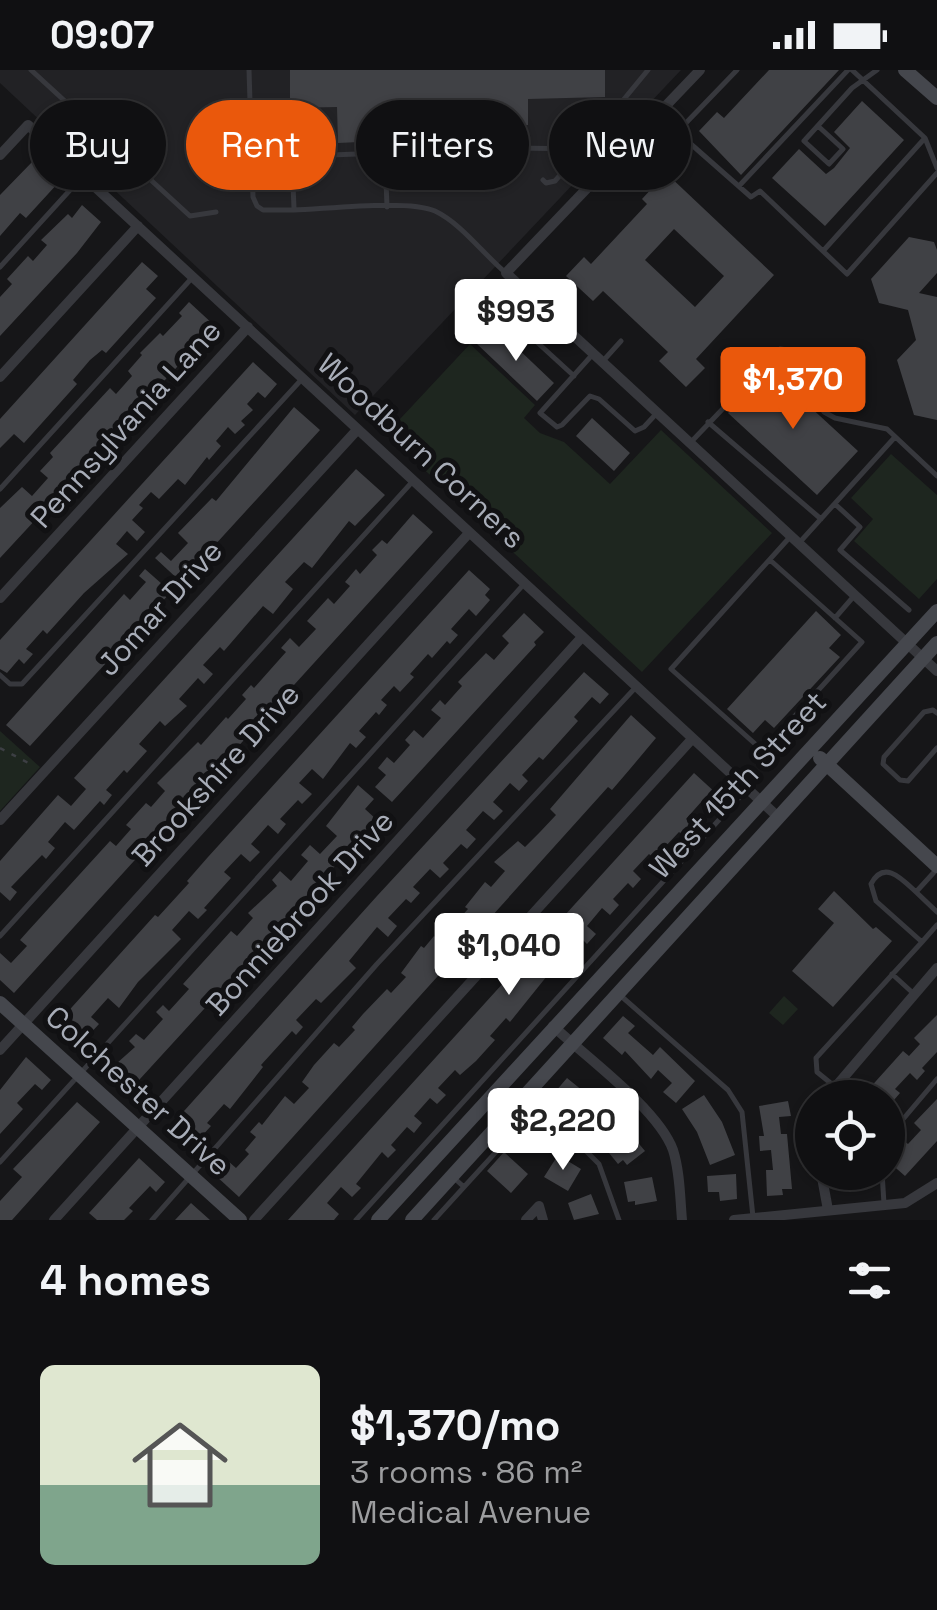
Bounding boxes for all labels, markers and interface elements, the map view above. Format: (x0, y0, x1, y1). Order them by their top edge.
text: 09:07 (50, 11, 154, 59)
chip: Buy (30, 100, 166, 190)
chip: Rent (186, 100, 336, 190)
chip: Filters (356, 100, 529, 190)
chip: New (549, 100, 691, 190)
pin: $993 (457, 279, 575, 364)
text: $993 (477, 291, 555, 331)
street label: Pennsylvania Lane (22, 311, 229, 536)
street label: Woodburn Corners (310, 345, 533, 557)
pin: $1,370 (712, 347, 874, 432)
text: $1,370 (742, 359, 844, 399)
street label: Jomar Drive (88, 532, 231, 684)
street label: Brookshire Drive (123, 675, 308, 874)
street label: West 15th Street (641, 683, 835, 887)
street label: Bonniebrook Drive (197, 802, 402, 1023)
pin: $1,040 (428, 913, 590, 998)
text: $1,040 (457, 925, 561, 965)
street label: Colchester Drive (37, 997, 239, 1184)
map controls (795, 1080, 905, 1190)
button: locate (795, 1080, 905, 1190)
pin: $2,220 (482, 1088, 644, 1173)
text: $2,220 (510, 1100, 616, 1140)
icon: filters (842, 1253, 897, 1308)
text: 4 homes (40, 1254, 211, 1307)
text: $1,370/mo (350, 1399, 561, 1452)
icon: home (120, 1405, 240, 1525)
text: 3 rooms · 86 m² (350, 1452, 582, 1492)
text: Medical Avenue (350, 1492, 591, 1532)

